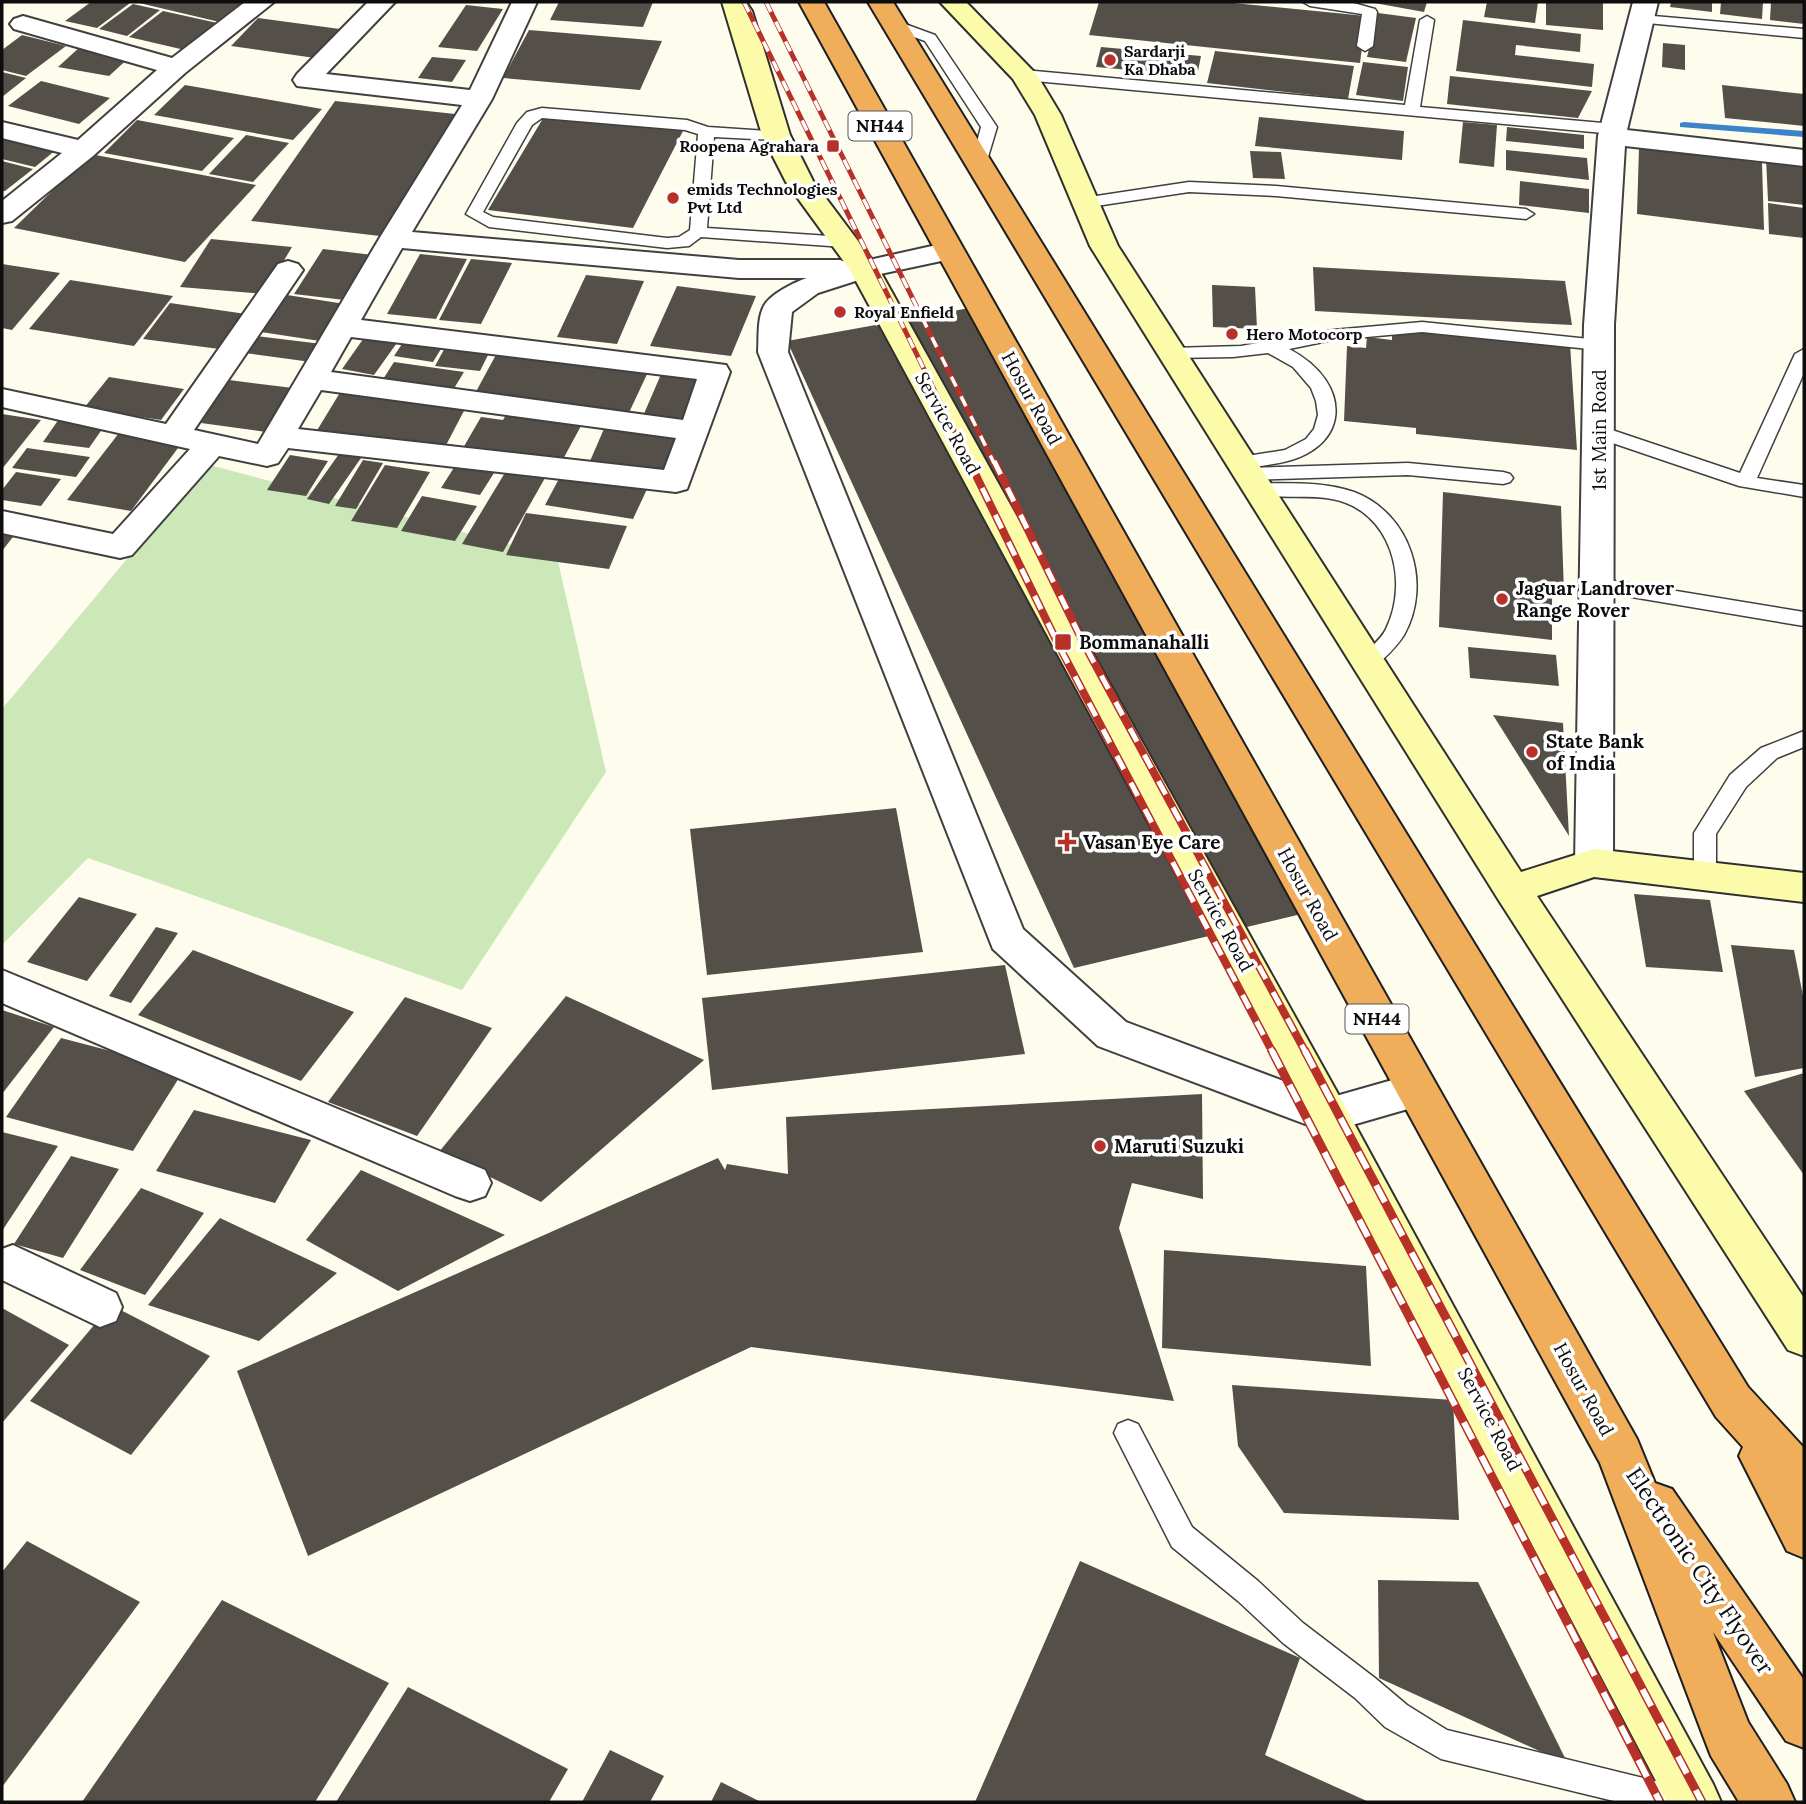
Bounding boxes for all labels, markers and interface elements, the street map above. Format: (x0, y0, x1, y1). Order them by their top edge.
place label: Sardarji Ka Dhaba (1124, 41, 1196, 79)
marker: Sardarji Ka Dhaba (1102, 52, 1118, 68)
road number: NH44 (848, 112, 912, 140)
place label: Roopena Agrahara (679, 136, 820, 156)
marker: Roopena Agrahara (825, 138, 841, 154)
place label: emids Technologies Pvt Ltd (687, 179, 838, 217)
marker: emids Technologies Pvt Ltd (665, 190, 681, 206)
place label: Royal Enfield (854, 302, 954, 322)
marker: Royal Enfield (832, 304, 848, 320)
place label: Hero Motocorp (1246, 324, 1363, 344)
marker: Hero Motocorp (1224, 326, 1240, 342)
street label: Hosur Road (997, 347, 1067, 449)
street label: Service Road (910, 367, 986, 479)
street label: 1st Main Road (1587, 369, 1611, 491)
place label: Jaguar Landrover Range Rover (1516, 576, 1674, 622)
marker: Jaguar Landrover Range Rover (1494, 591, 1510, 607)
place label: Bommanahalli (1079, 630, 1209, 654)
marker: Bommanahalli (1053, 632, 1073, 652)
place label: State Bank of India (1546, 729, 1644, 775)
marker: State Bank of India (1524, 744, 1540, 760)
place label: Vasan Eye Care (1083, 830, 1220, 854)
marker: Vasan Eye Care (1057, 832, 1077, 852)
street label: Hosur Road (1273, 843, 1343, 945)
street label: Service Road (1183, 864, 1259, 976)
road number: NH44 (1346, 1004, 1408, 1034)
place label: Maruti Suzuki (1114, 1134, 1244, 1158)
marker: Maruti Suzuki (1092, 1138, 1108, 1154)
street label: Hosur Road (1549, 1338, 1619, 1440)
street label: Service Road (1453, 1363, 1527, 1475)
street label: Electronic City Flyover (1620, 1462, 1781, 1680)

